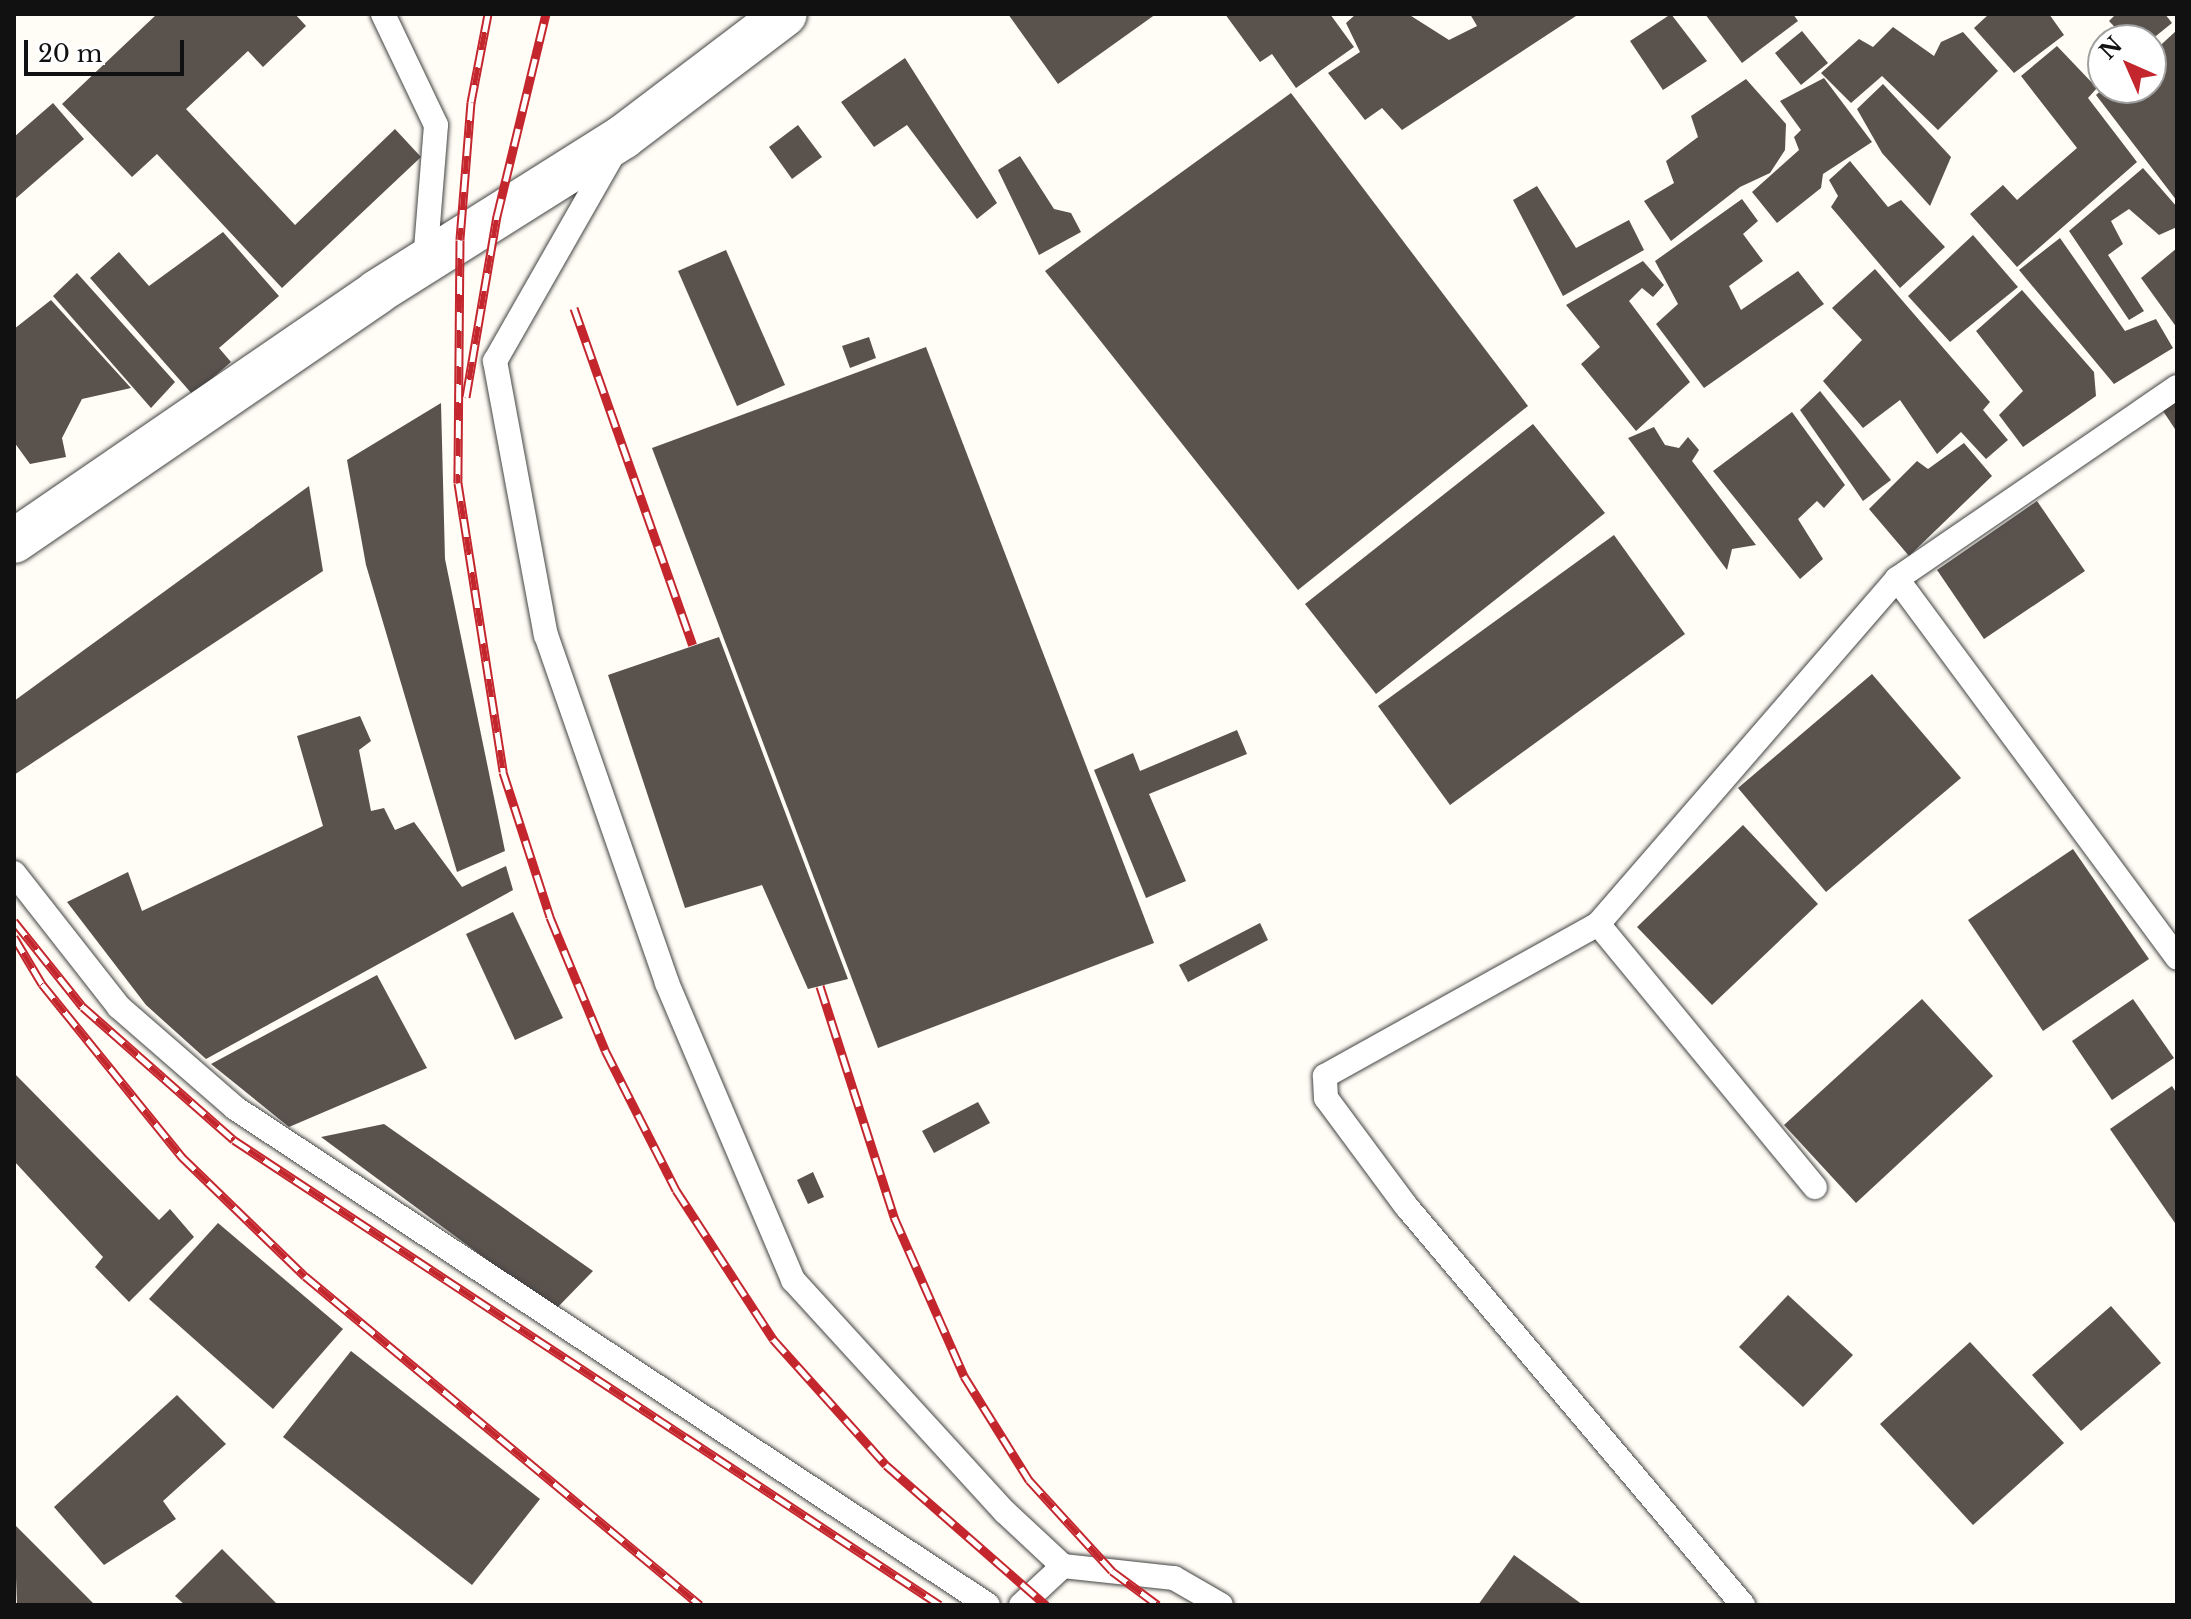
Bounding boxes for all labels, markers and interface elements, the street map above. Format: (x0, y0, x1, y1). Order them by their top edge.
scale bar (28, 24, 188, 74)
north arrow (2087, 24, 2167, 104)
text: N (2094, 31, 2128, 65)
text: 20 m (38, 39, 103, 68)

